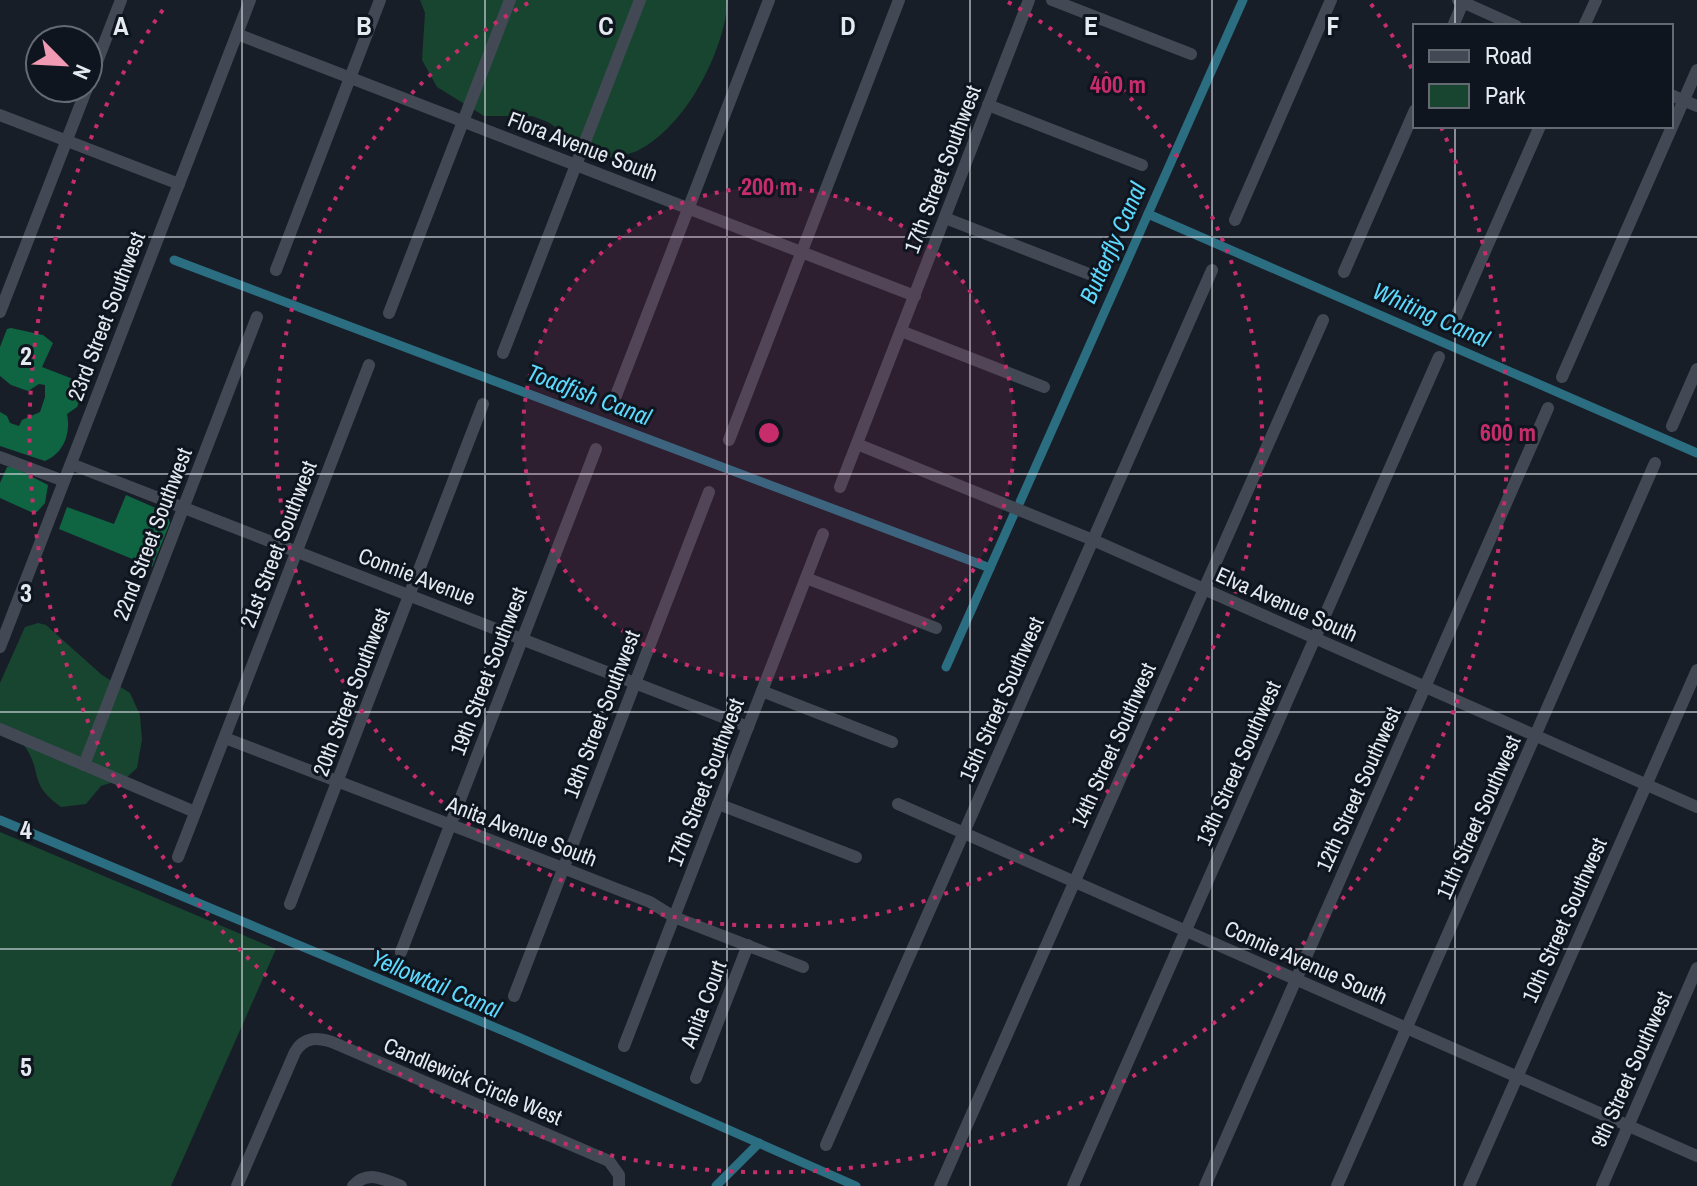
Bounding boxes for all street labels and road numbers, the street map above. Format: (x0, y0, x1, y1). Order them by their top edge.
street label: 17th Street Southwest (896, 81, 988, 257)
street label: Flora Avenue South (504, 104, 662, 188)
street label: 23rd Street Southwest (60, 227, 152, 405)
street label: 22nd Street Southwest (105, 443, 199, 625)
street label: 21st Street Southwest (232, 456, 324, 632)
street label: Connie Avenue (354, 540, 480, 612)
street label: Elva Avenue South (1211, 559, 1363, 649)
street label: 19th Street Southwest (442, 583, 534, 759)
street label: 20th Street Southwest (305, 604, 397, 780)
street label: 15th Street Southwest (951, 612, 1051, 786)
street label: 18th Street Southwest (555, 626, 647, 802)
street label: 14th Street Southwest (1063, 658, 1163, 832)
street label: 13th Street Southwest (1188, 676, 1288, 850)
street label: 17th Street Southwest (659, 694, 751, 870)
street label: 12th Street Southwest (1308, 702, 1408, 876)
street label: 11th Street Southwest (1428, 730, 1528, 904)
street label: Anita Avenue South (441, 788, 602, 874)
street label: 10th Street Southwest (1514, 833, 1614, 1007)
street label: Connie Avenue South (1220, 913, 1392, 1011)
street label: Anita Court (672, 956, 733, 1053)
street label: 9th Street Southwest (1583, 986, 1679, 1152)
street label: Candlewick Circle West (379, 1030, 567, 1132)

